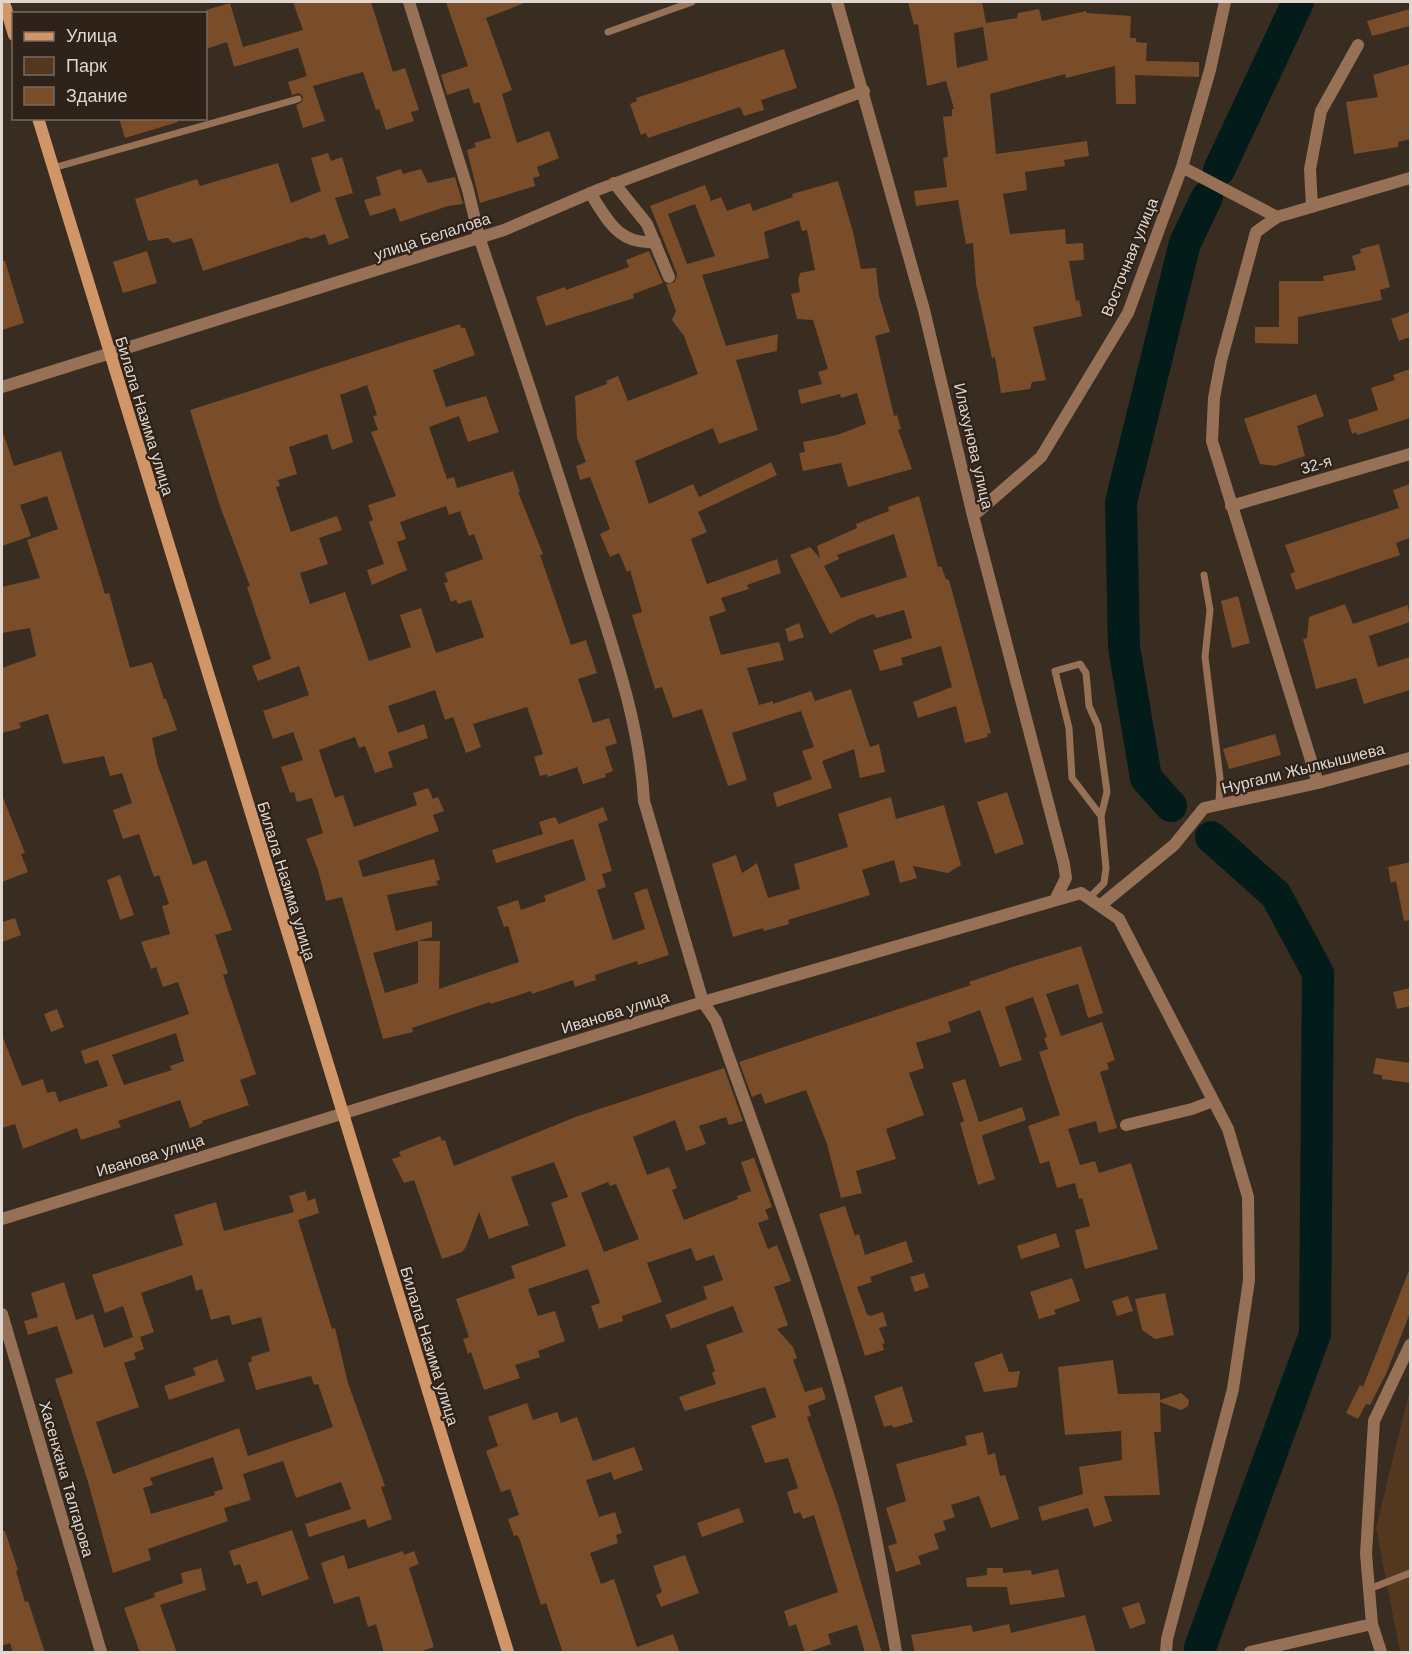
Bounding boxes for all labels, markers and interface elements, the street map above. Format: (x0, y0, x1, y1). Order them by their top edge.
legend (12, 12, 207, 120)
text: Улица (66, 26, 118, 46)
text: Парк (66, 56, 107, 76)
text: Здание (66, 86, 127, 106)
street label: Восточная улица (1098, 195, 1161, 319)
street label: улица Белалова (372, 210, 492, 263)
street label: Билала Назима улица (112, 335, 177, 498)
street label: Илахунова улица (951, 381, 996, 511)
street label: 32-я (1299, 452, 1334, 477)
street label: Нургали Жылкышиева (1220, 740, 1386, 797)
street label: Билала Назима улица (254, 800, 319, 963)
street label: Иванова улица (559, 988, 671, 1037)
street label: Иванова улица (94, 1131, 206, 1180)
street label: Билала Назима улица (397, 1265, 462, 1428)
street label: Хасенхана Талгарова (36, 1399, 97, 1559)

